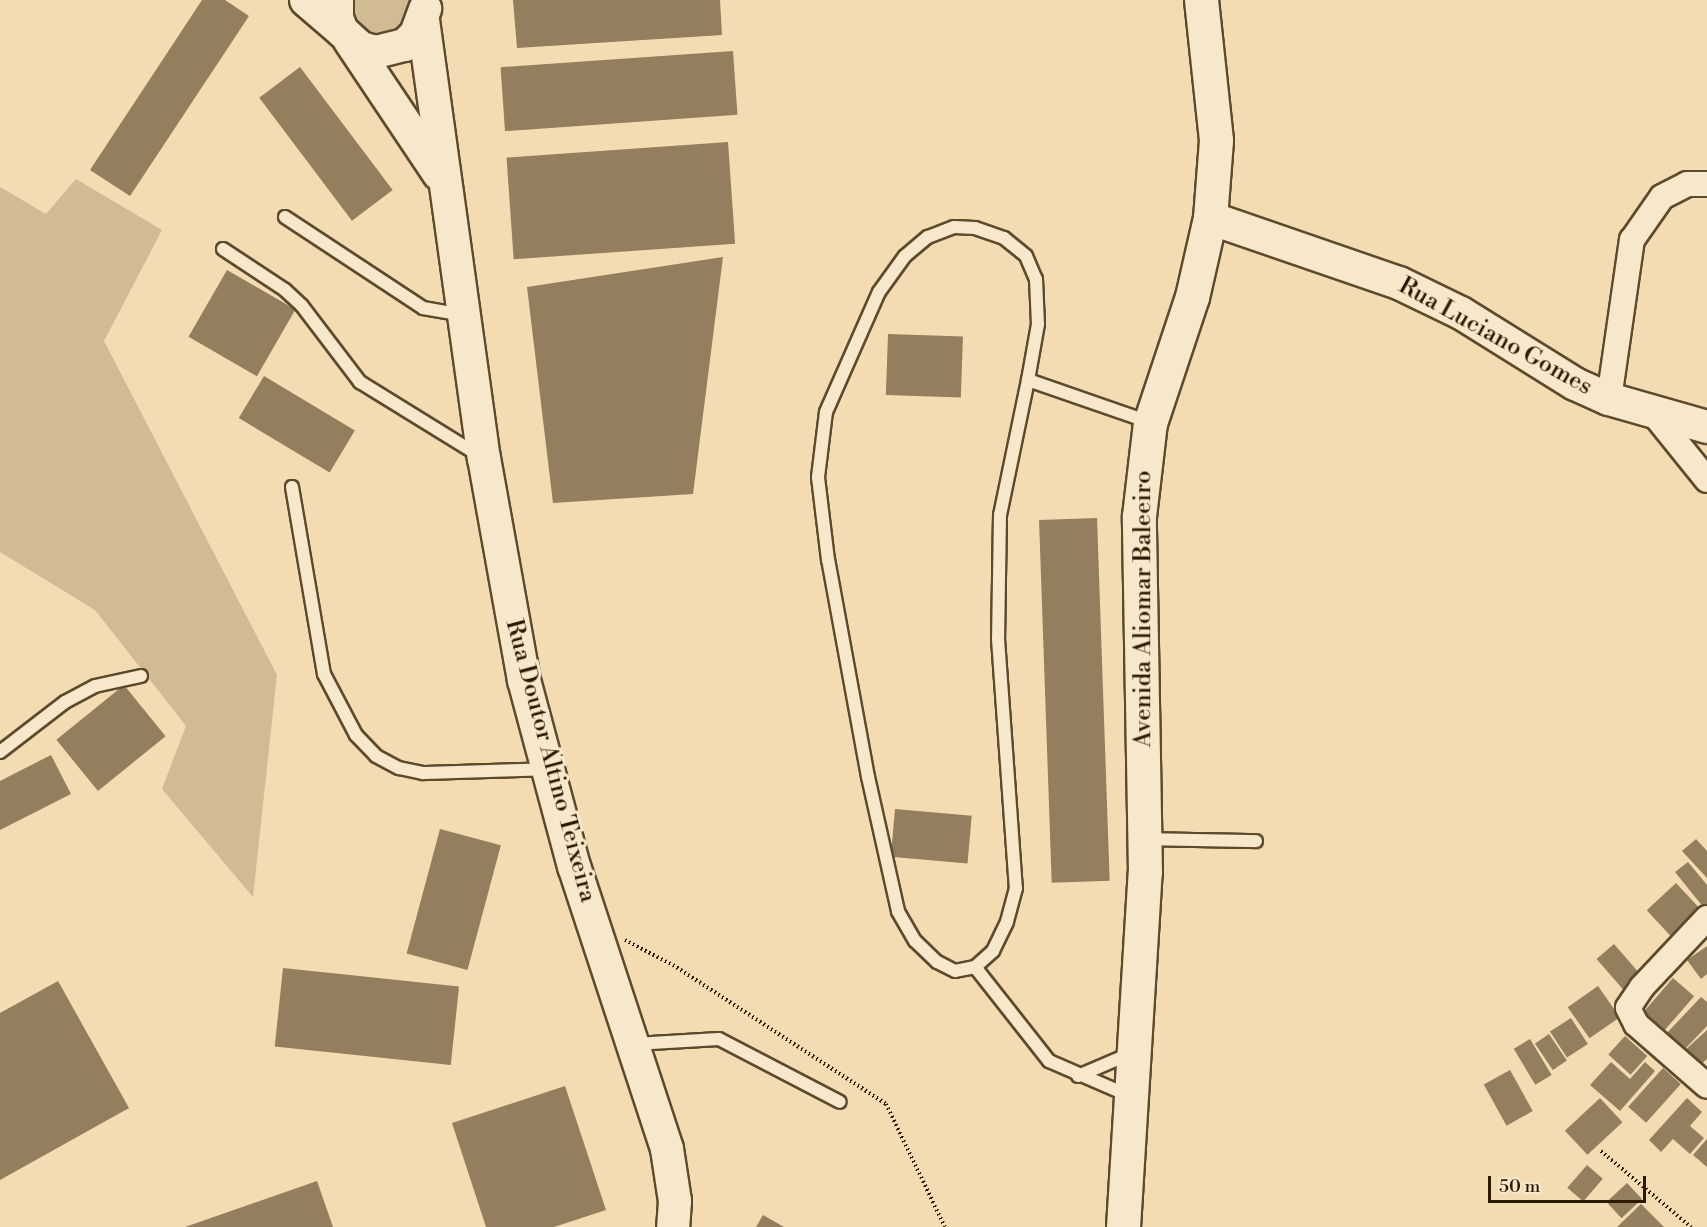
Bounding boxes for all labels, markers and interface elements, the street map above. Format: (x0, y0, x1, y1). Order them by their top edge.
street label: Rua Luciano Gomes (1393, 272, 1597, 402)
street label: Avenida Aliomar Baleeiro (1130, 470, 1158, 748)
street label: Rua Doutor Altino Teixeira (498, 616, 602, 906)
scale bar (1491, 1164, 1648, 1202)
text: 50 m (1499, 1175, 1540, 1198)

